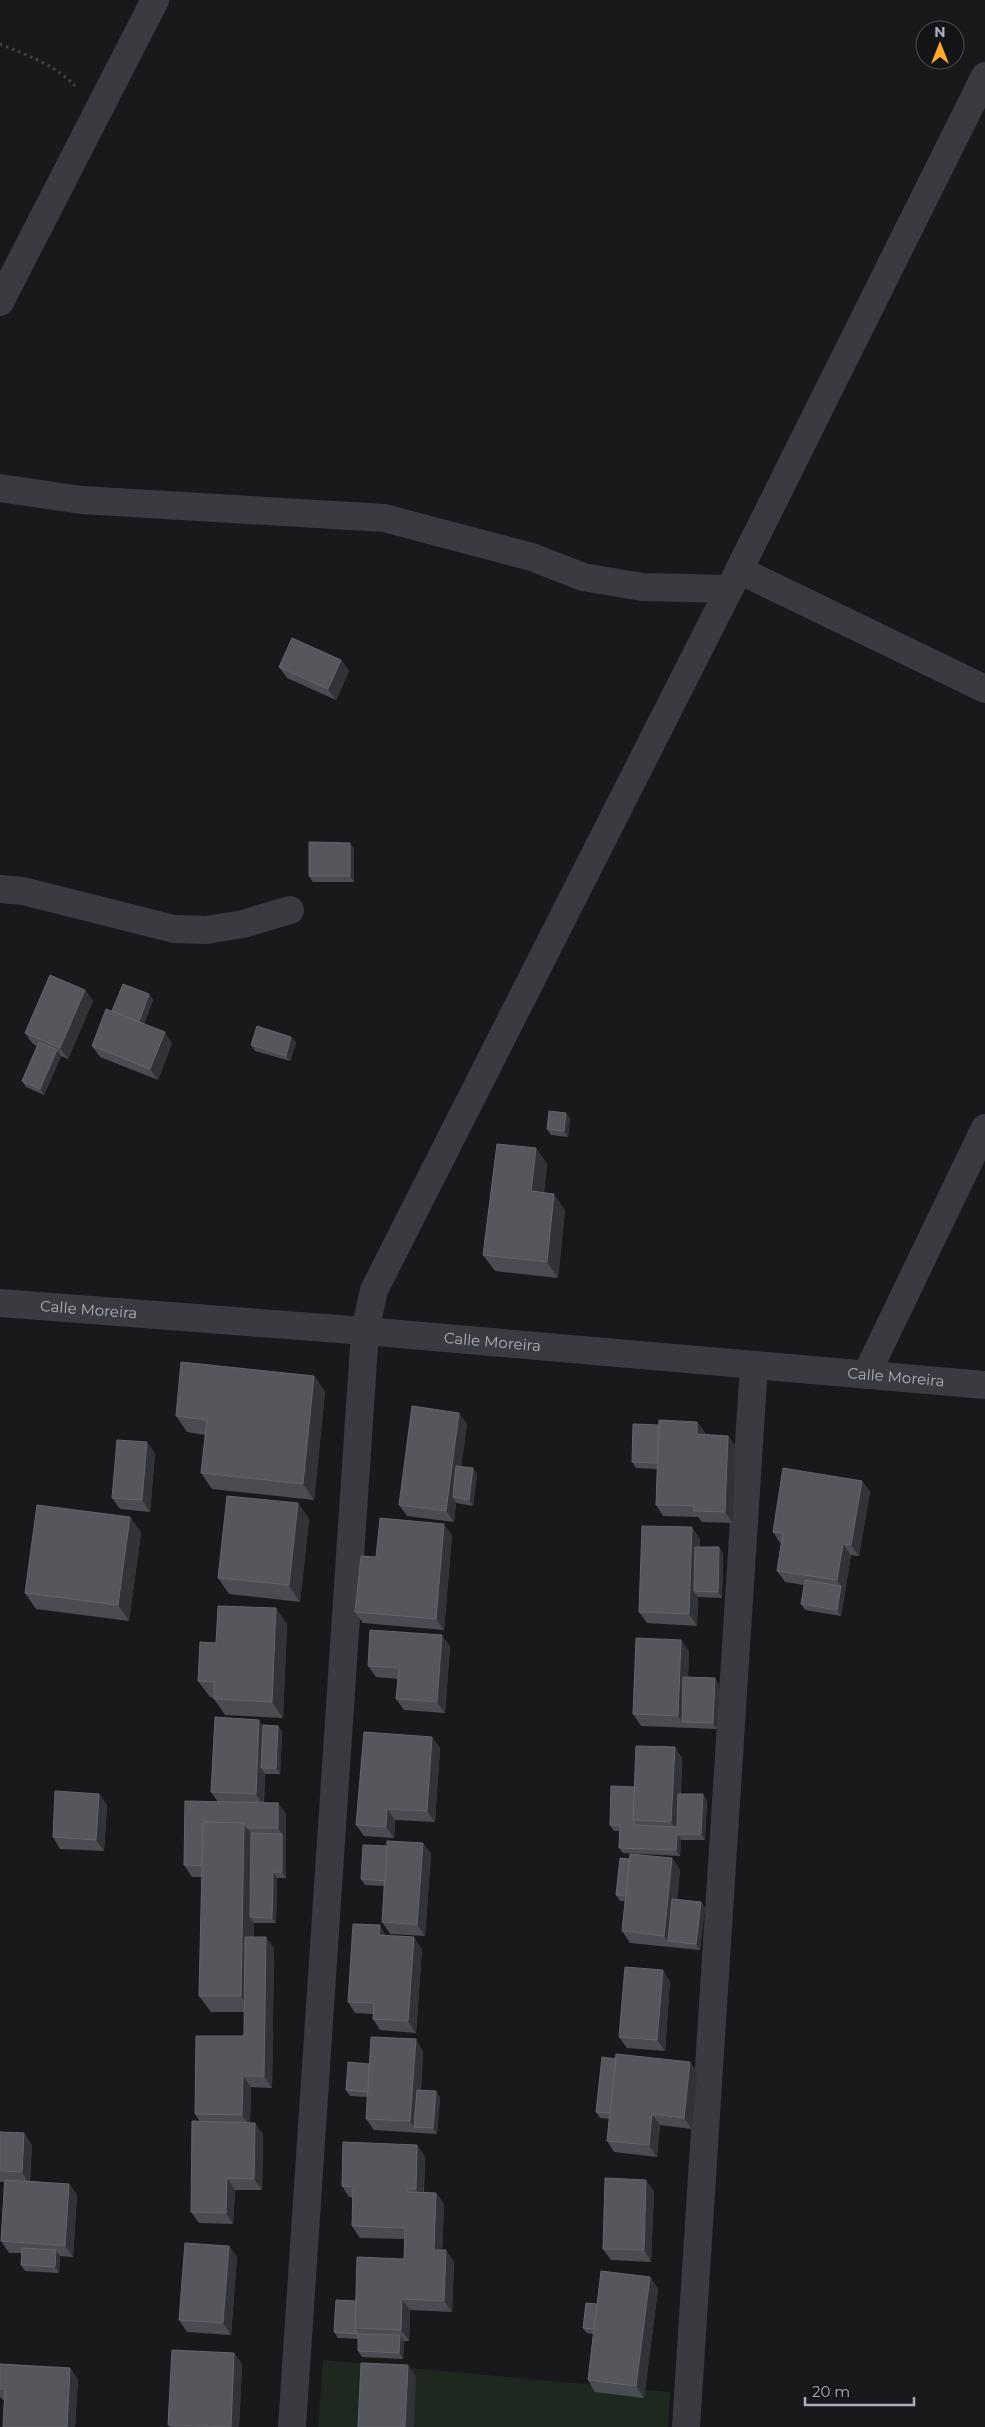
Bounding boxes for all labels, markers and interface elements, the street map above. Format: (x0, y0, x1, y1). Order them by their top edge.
north arrow (915, 20, 965, 70)
text: N (934, 23, 946, 41)
street label: Calle Moreira (39, 1296, 138, 1323)
street label: Calle Moreira (443, 1328, 542, 1355)
street label: Calle Moreira (847, 1363, 945, 1390)
scale bar (805, 2374, 914, 2406)
text: 20 m (812, 2382, 850, 2401)

